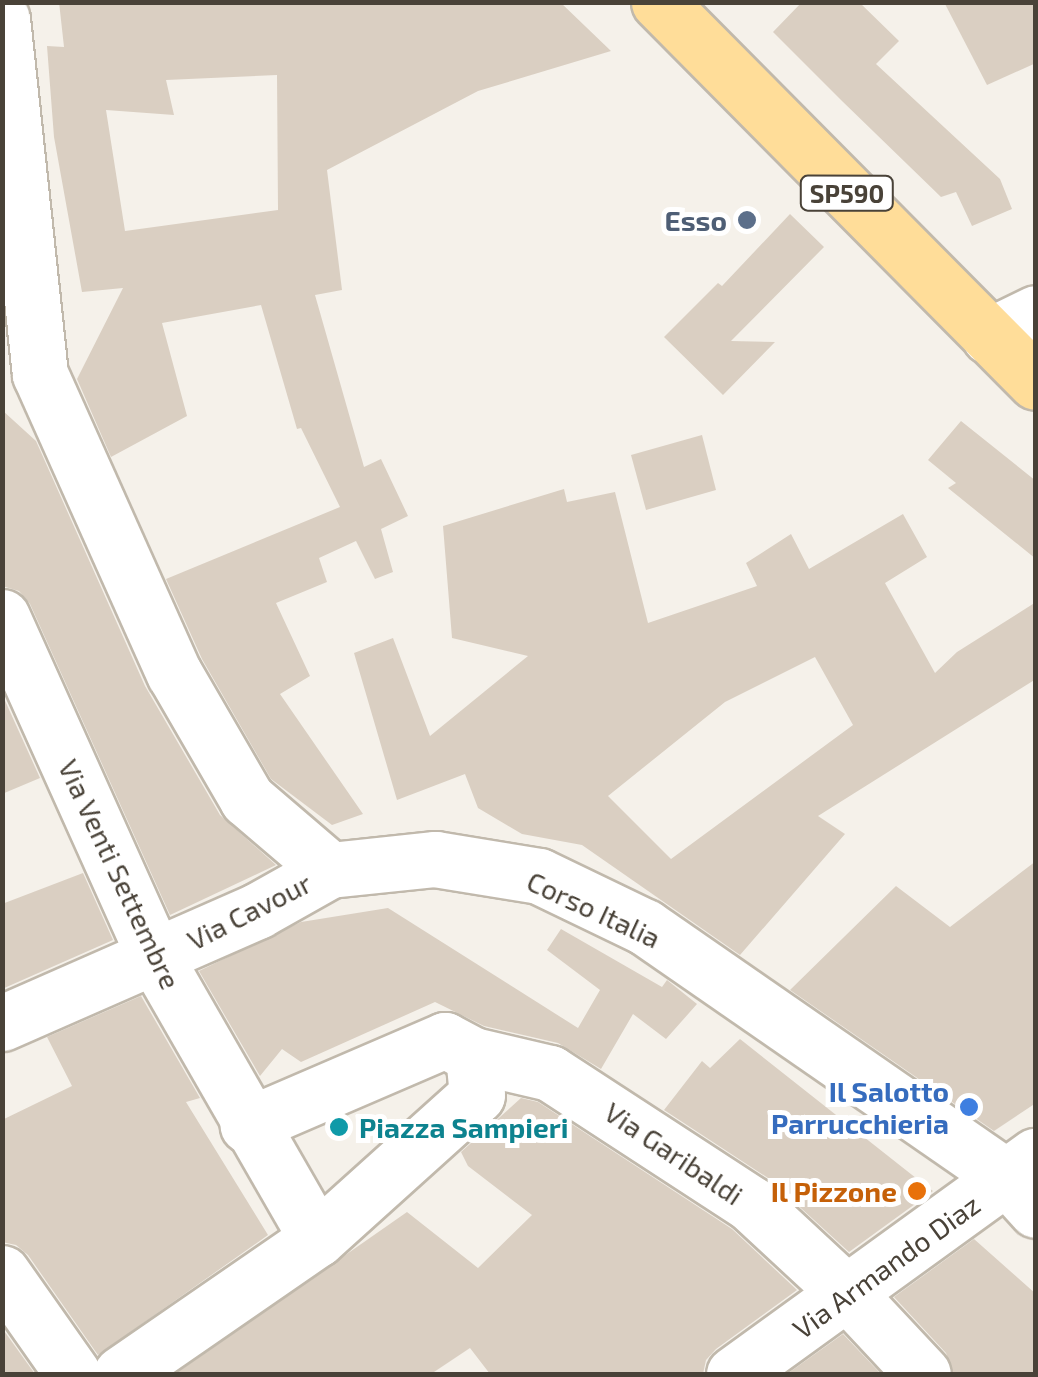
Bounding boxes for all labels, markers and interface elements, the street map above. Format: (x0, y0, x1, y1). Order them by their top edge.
road number: SP590 (800, 173, 894, 213)
place label: Esso (665, 203, 727, 237)
marker: Esso (736, 209, 758, 231)
street label: Via Venti Settembre (52, 753, 188, 995)
street label: Corso Italia (522, 863, 666, 955)
street label: Via Cavour (181, 865, 317, 957)
place label: Il Salotto Parrucchieria (771, 1074, 949, 1140)
street label: Via Garibaldi (599, 1095, 749, 1211)
marker: Il Salotto Parrucchieria (958, 1096, 980, 1118)
place label: Piazza Sampieri (359, 1110, 568, 1144)
marker: Piazza Sampieri (328, 1116, 350, 1138)
place label: Il Pizzone (770, 1174, 897, 1208)
marker: Il Pizzone (906, 1180, 928, 1202)
street label: Via Armando Diaz (786, 1187, 986, 1345)

